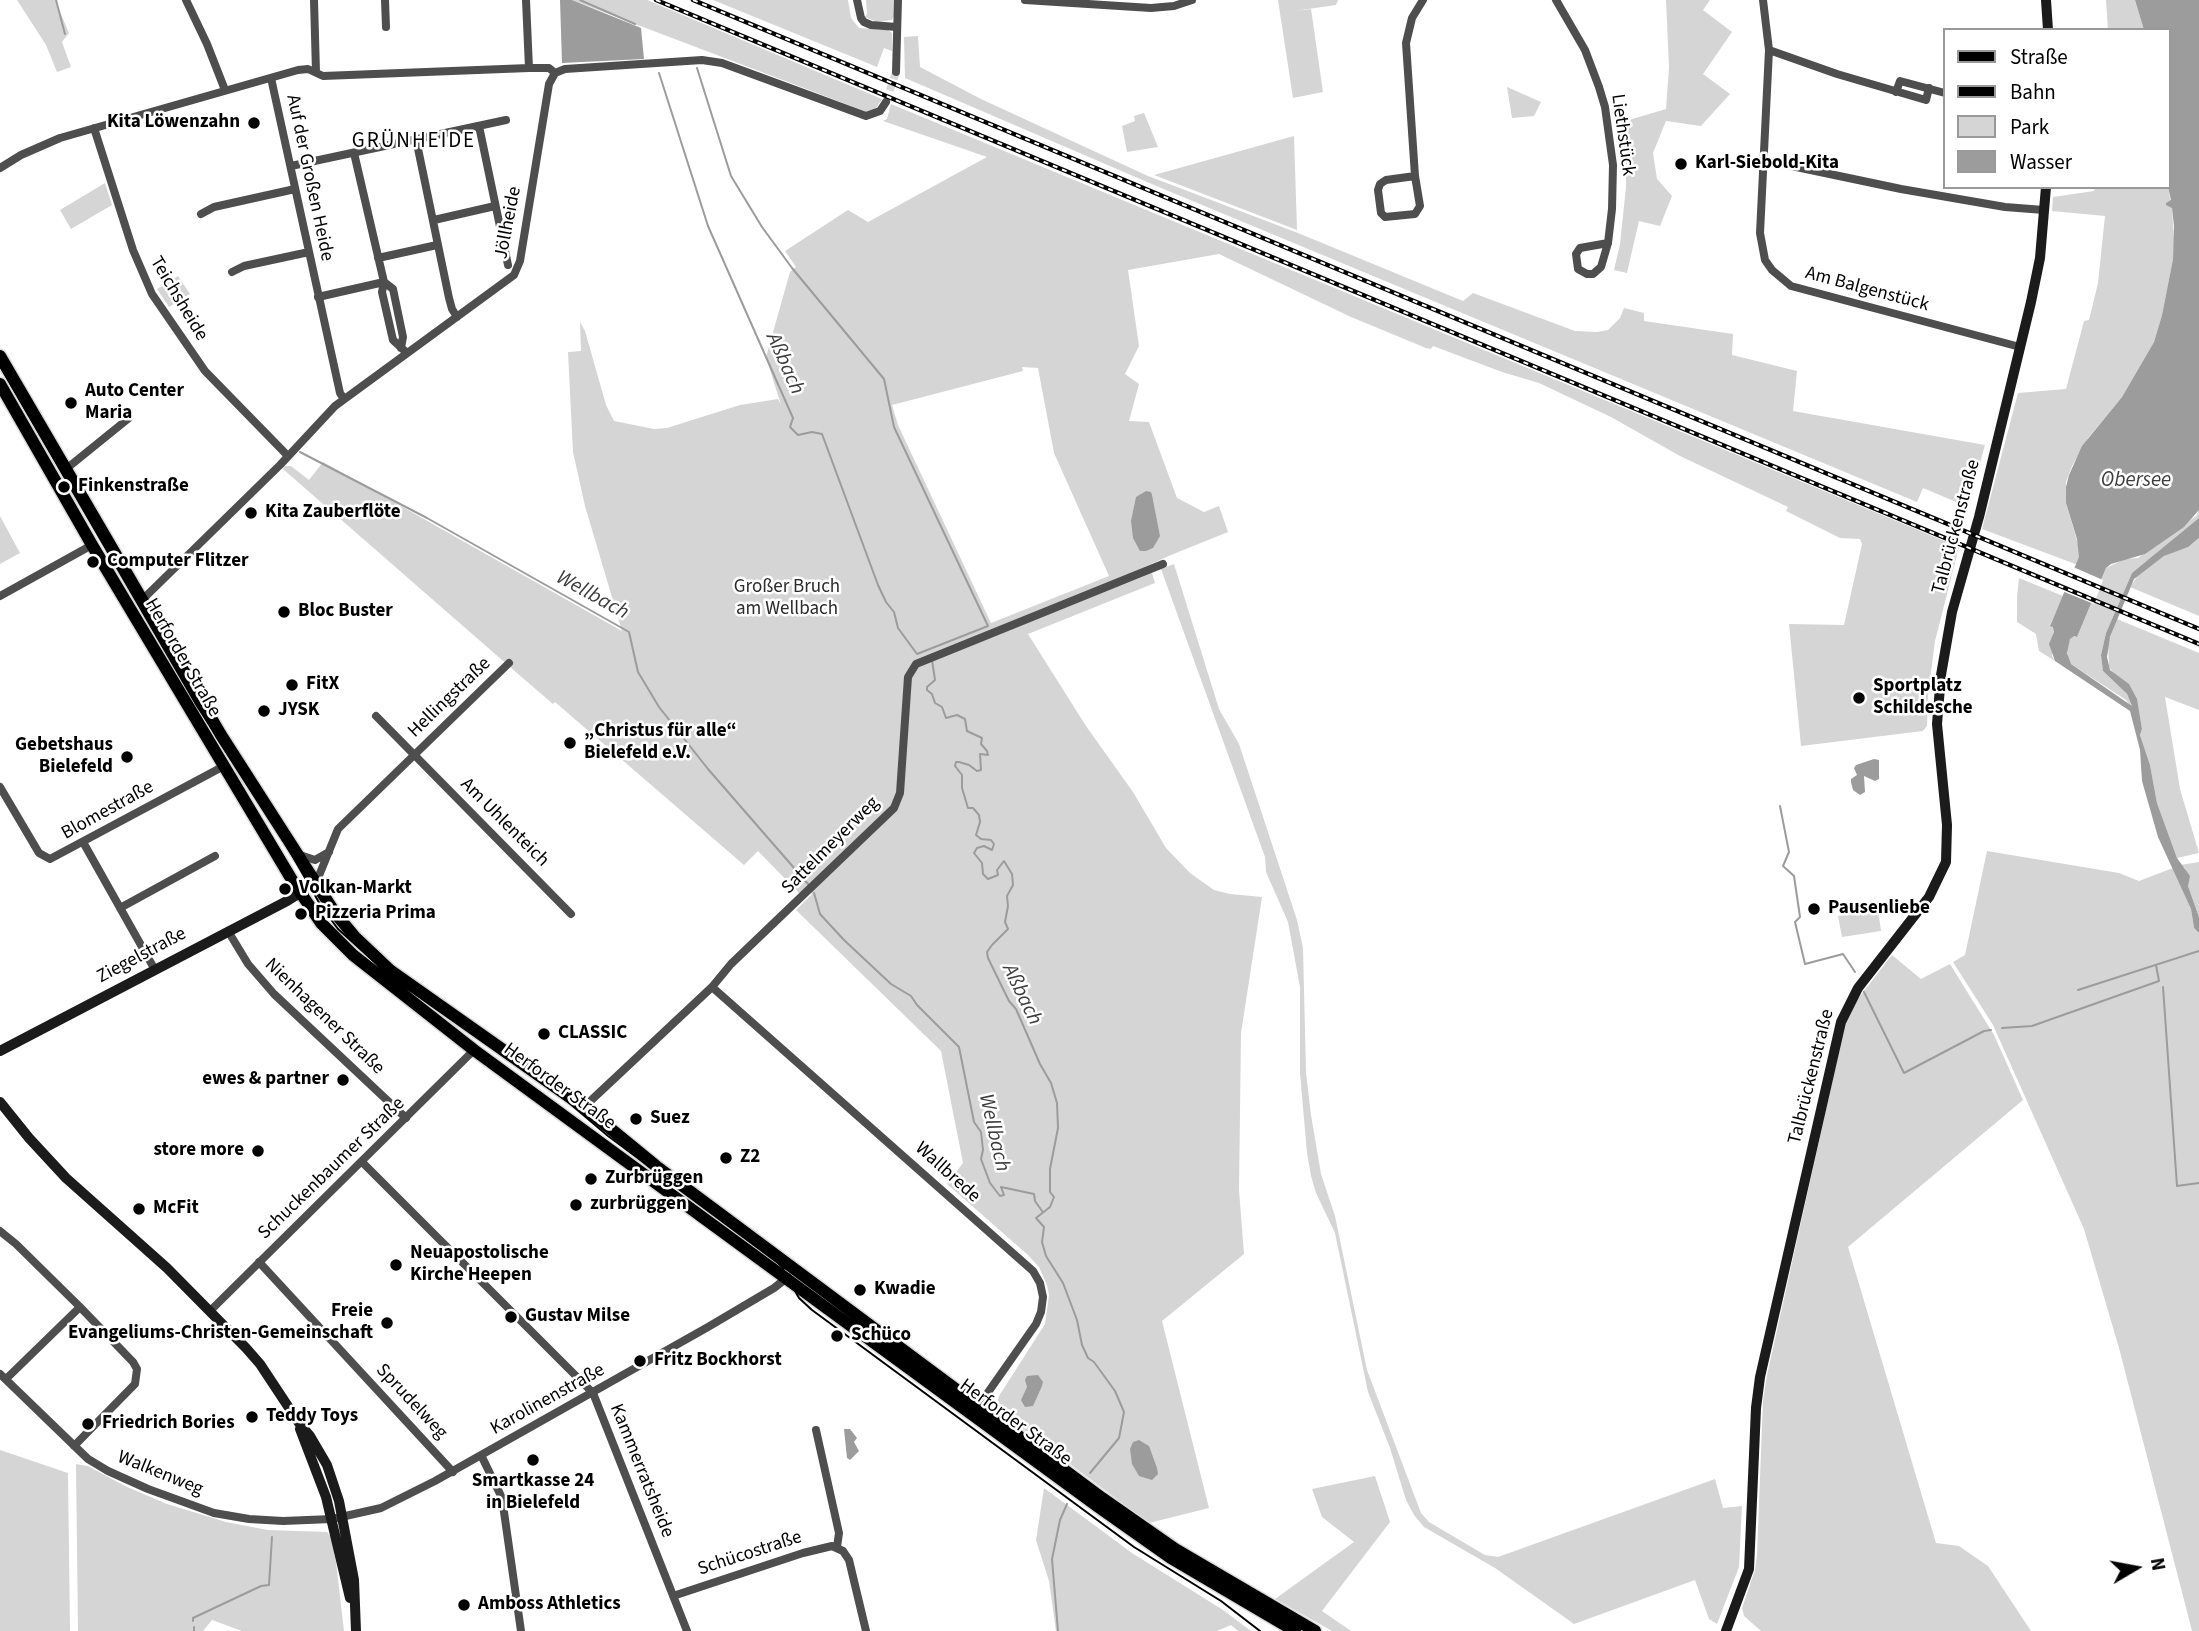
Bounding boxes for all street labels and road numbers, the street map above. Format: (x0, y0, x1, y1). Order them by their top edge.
street label: Auf der Großen Heide (280, 93, 338, 263)
street label: Liethstück (1605, 93, 1639, 177)
street label: Jöllheide (491, 185, 527, 261)
street label: Teichsheide (144, 253, 212, 345)
street label: Am Balgenstück (1803, 263, 1931, 317)
street label: Talbrückenstraße (1928, 457, 1986, 597)
street label: Herforder Straße (139, 595, 225, 721)
street label: Hellingstraße (404, 653, 496, 743)
street label: Am Uhlenteich (455, 774, 553, 872)
street label: Blomestraße (58, 776, 158, 846)
street label: Sattelmeyerweg (777, 792, 885, 900)
street label: Ziegelstraße (93, 923, 191, 989)
street label: Nienhagener Straße (259, 954, 389, 1080)
street label: Talbrückenstraße (1784, 1007, 1840, 1147)
street label: Herforder Straße (498, 1039, 620, 1135)
street label: Schuckenbaumer Straße (254, 1093, 410, 1245)
street label: Wallbrede (910, 1138, 984, 1208)
street label: Karolinenstraße (487, 1359, 609, 1441)
street label: Sprudelweg (370, 1360, 452, 1444)
street label: Herforder Straße (954, 1375, 1076, 1471)
street label: Kammerratsheide (604, 1401, 678, 1541)
street label: Walkenweg (114, 1447, 206, 1501)
street label: Schücostraße (695, 1526, 805, 1582)

